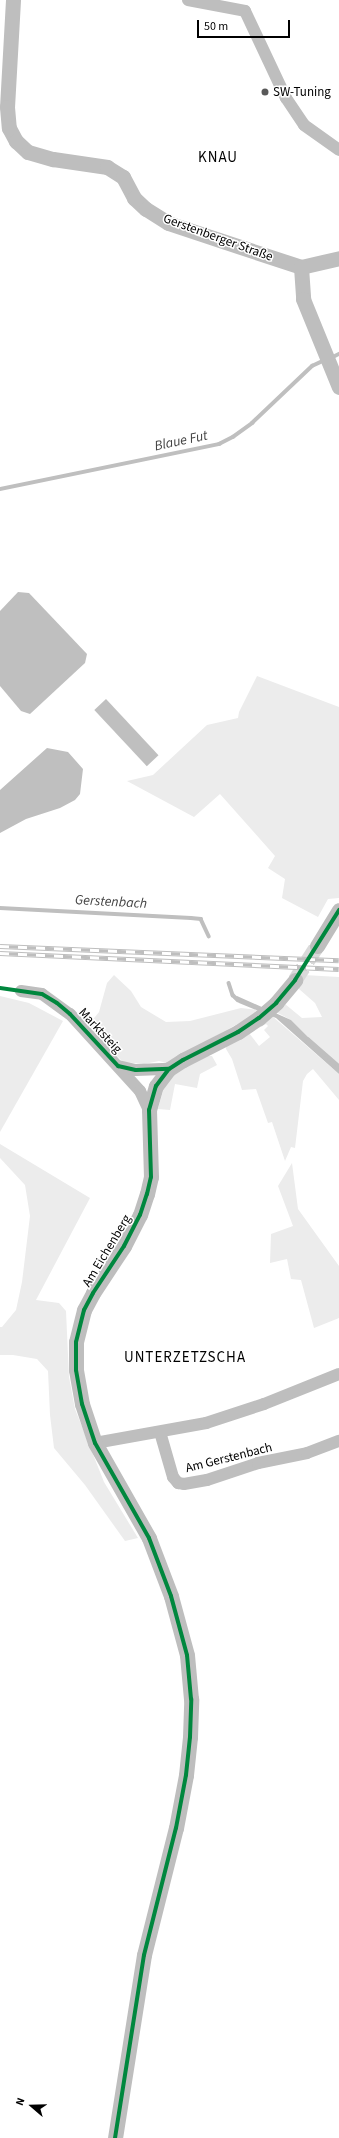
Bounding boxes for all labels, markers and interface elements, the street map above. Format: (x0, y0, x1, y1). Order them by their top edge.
scale bar (199, 12, 292, 38)
text: 50 m (204, 18, 228, 35)
place label: SW-Tuning (273, 84, 331, 100)
marker: SW-Tuning (260, 87, 270, 97)
district label: KNAU (198, 149, 238, 167)
street label: Gerstenberger Straße (161, 211, 275, 265)
water label: Blaue Fut (153, 427, 209, 455)
water label: Gerstenbach (75, 892, 147, 912)
street label: Marktsteig (75, 1005, 125, 1057)
street label: Am Eichenberg (79, 1212, 135, 1290)
district label: UNTERZETZSCHA (124, 1349, 246, 1367)
street label: Am Gerstenbach (184, 1440, 274, 1476)
north arrow (12, 2086, 52, 2126)
text: N (12, 2096, 29, 2108)

